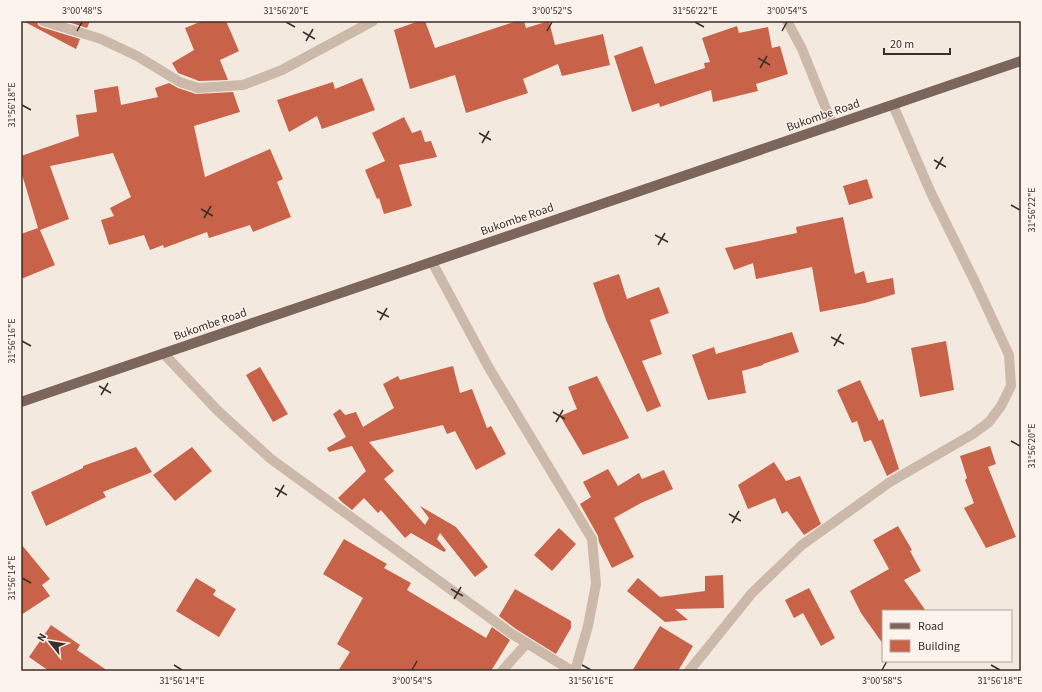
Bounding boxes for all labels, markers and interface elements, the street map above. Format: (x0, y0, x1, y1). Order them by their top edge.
text: 3°00'48"S (62, 4, 102, 18)
text: 31°56'20"E (263, 4, 309, 18)
text: 3°00'52"S (532, 4, 572, 18)
text: 31°56'22"E (672, 4, 718, 18)
text: 3°00'54"S (767, 4, 807, 18)
scale bar (884, 30, 950, 56)
text: 20 m (890, 36, 914, 53)
text: 31°56'18"E (5, 82, 19, 128)
street label: Bukombe Road (784, 95, 862, 136)
text: 31°56'22"E (1025, 187, 1039, 233)
street label: Bukombe Road (478, 199, 556, 240)
street label: Bukombe Road (171, 304, 249, 345)
text: 31°56'16"E (5, 318, 19, 364)
text: 31°56'20"E (1025, 423, 1039, 469)
text: 31°56'14"E (5, 555, 19, 601)
legend (882, 610, 1012, 662)
text: Road (918, 618, 944, 635)
north arrow (30, 622, 70, 662)
text: N (33, 630, 50, 644)
text: Building (918, 638, 960, 655)
text: 31°56'14"E (159, 674, 205, 688)
text: 3°00'54"S (392, 674, 432, 688)
text: 31°56'16"E (568, 674, 614, 688)
text: 3°00'58"S (862, 674, 902, 688)
text: 31°56'18"E (977, 674, 1023, 688)

